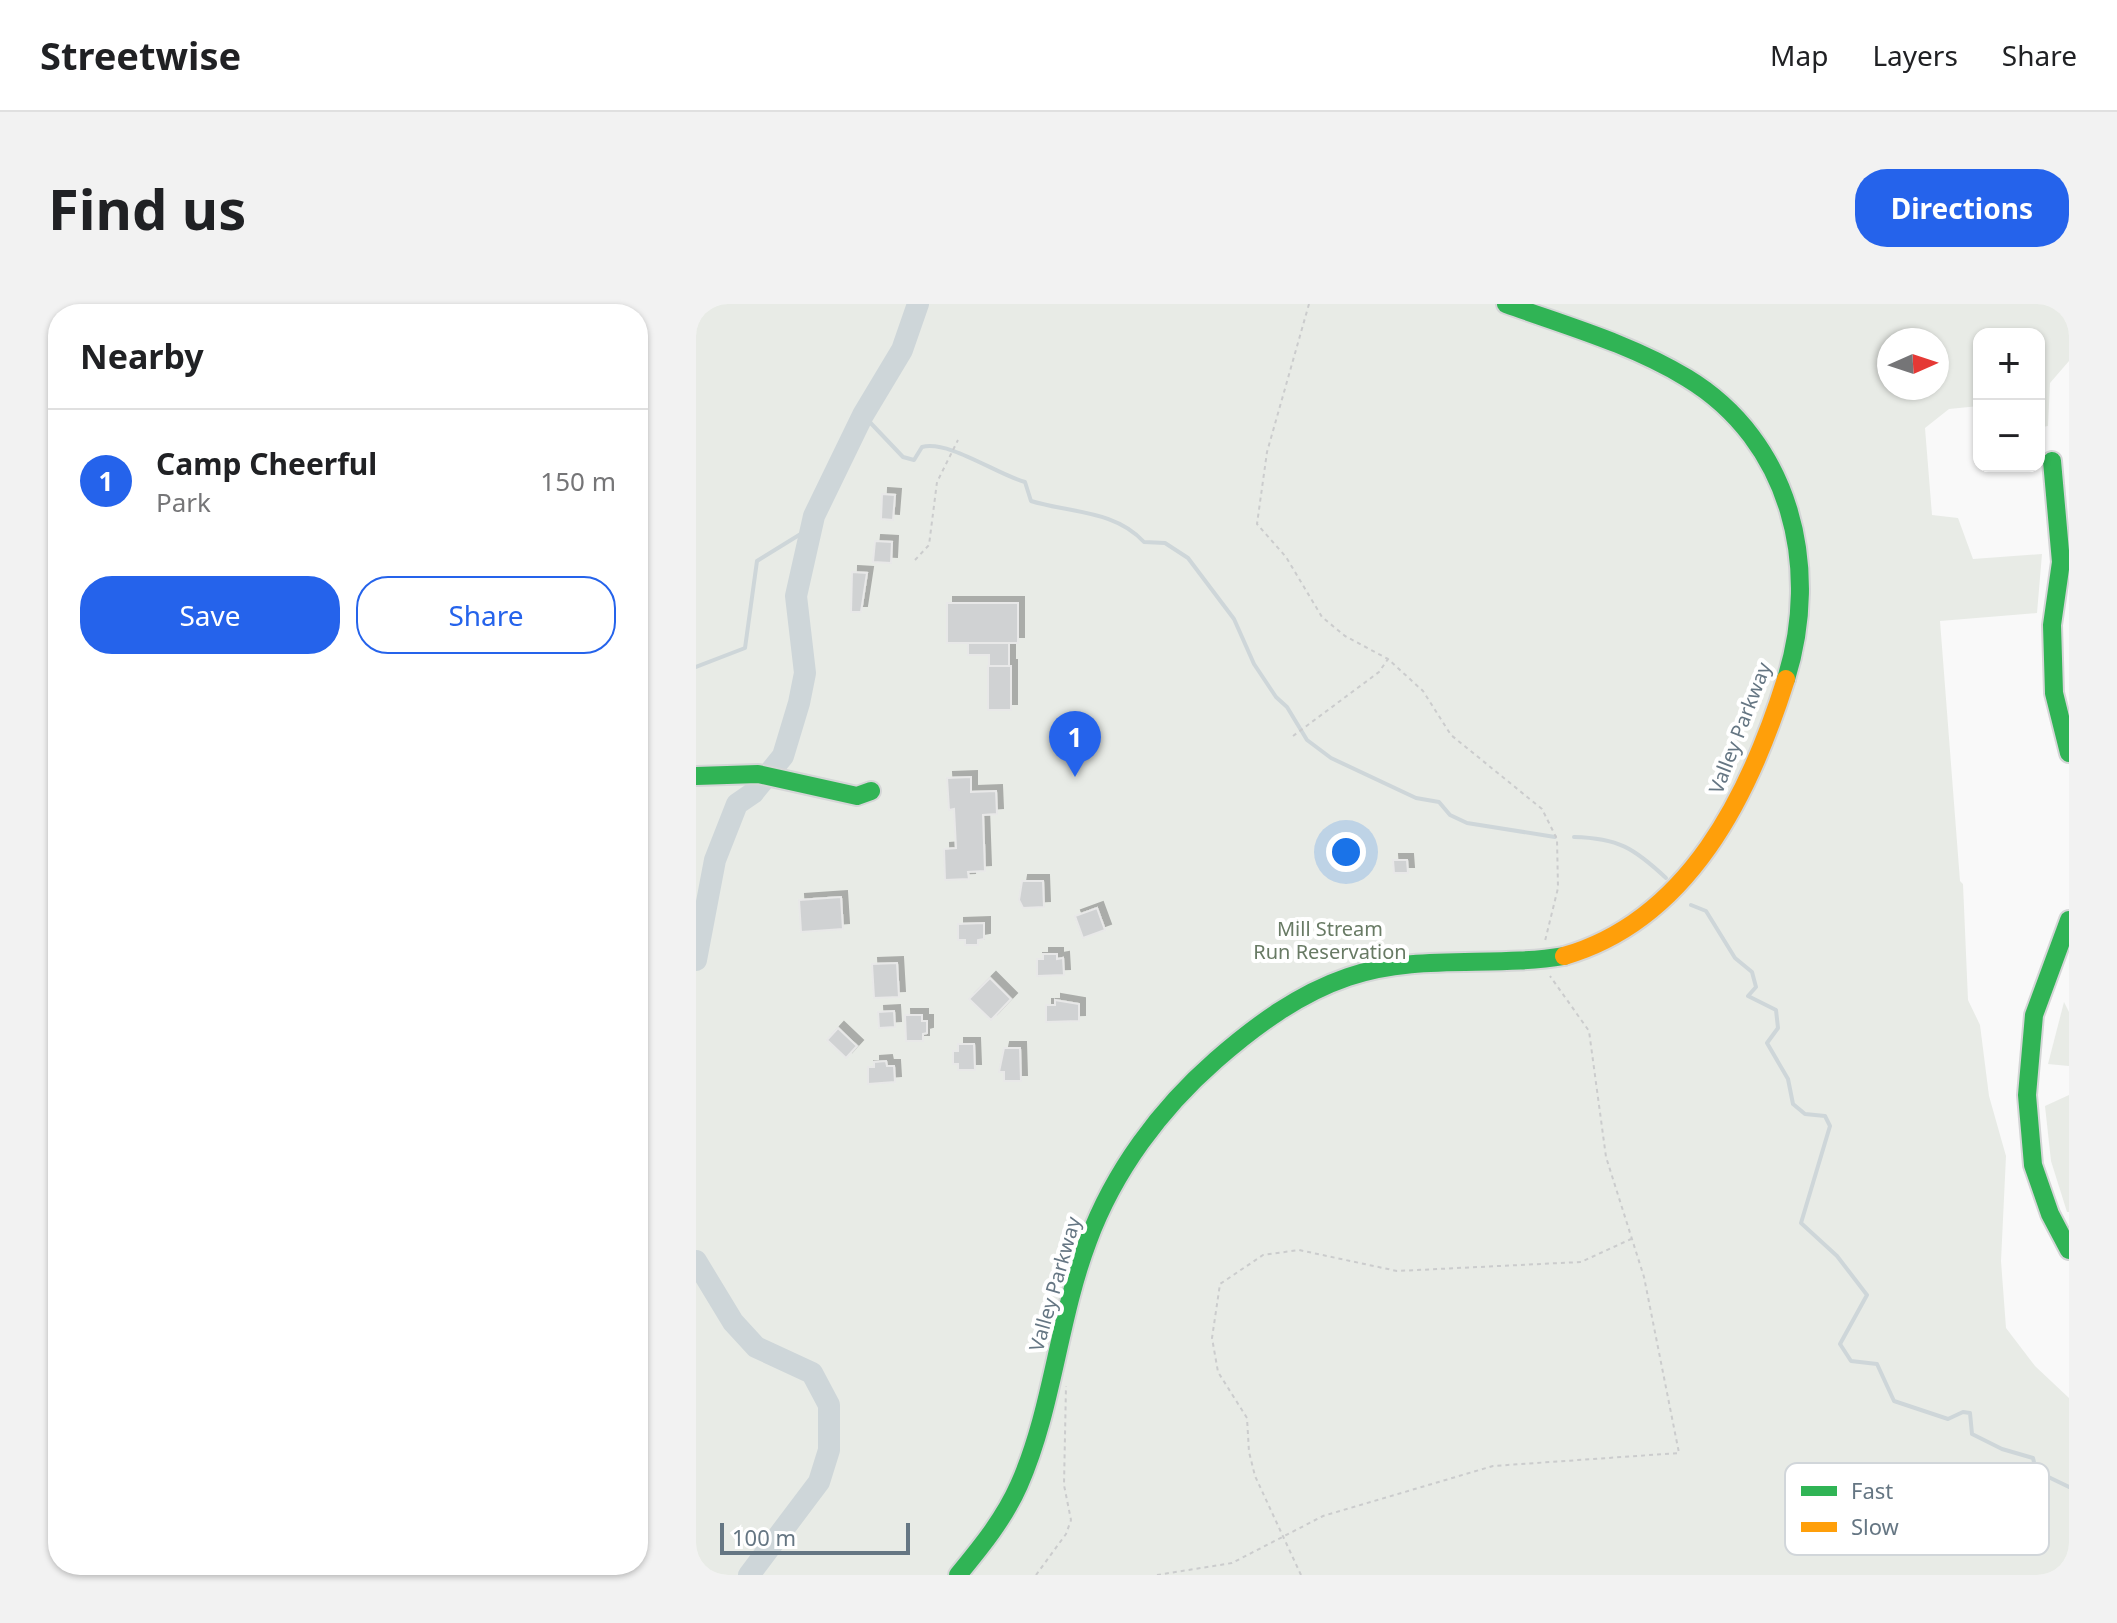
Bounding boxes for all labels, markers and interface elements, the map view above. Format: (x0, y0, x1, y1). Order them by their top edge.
text: Streetwise (40, 29, 241, 81)
text: Map (1770, 36, 1828, 74)
text: Layers (1872, 36, 1958, 74)
text: Share (2002, 36, 2077, 74)
button: Directions (1855, 169, 2069, 247)
text: Find us (48, 170, 246, 246)
north arrow (1877, 328, 1949, 400)
map controls (1973, 328, 2045, 472)
button: + (1973, 328, 2045, 400)
text: Nearby (80, 333, 204, 379)
button: − (1973, 400, 2045, 472)
text: Camp Cheerful (156, 443, 377, 484)
text: 1 (99, 463, 113, 499)
text: 150 m (540, 463, 616, 499)
text: Park (156, 484, 211, 520)
button: Save (80, 576, 340, 654)
button: Share (356, 576, 616, 654)
street label: Valley Parkway (1702, 657, 1777, 797)
pin: 1 (1049, 711, 1101, 777)
your location (1326, 832, 1366, 872)
park label: Mill Stream Run Reservation (1253, 915, 1407, 965)
street label: Valley Parkway (1022, 1213, 1087, 1354)
legend (1785, 1463, 2049, 1555)
text: Fast (1851, 1475, 1893, 1505)
text: Slow (1851, 1511, 1900, 1541)
scale bar (720, 1519, 910, 1555)
text: 100 m (732, 1522, 796, 1552)

